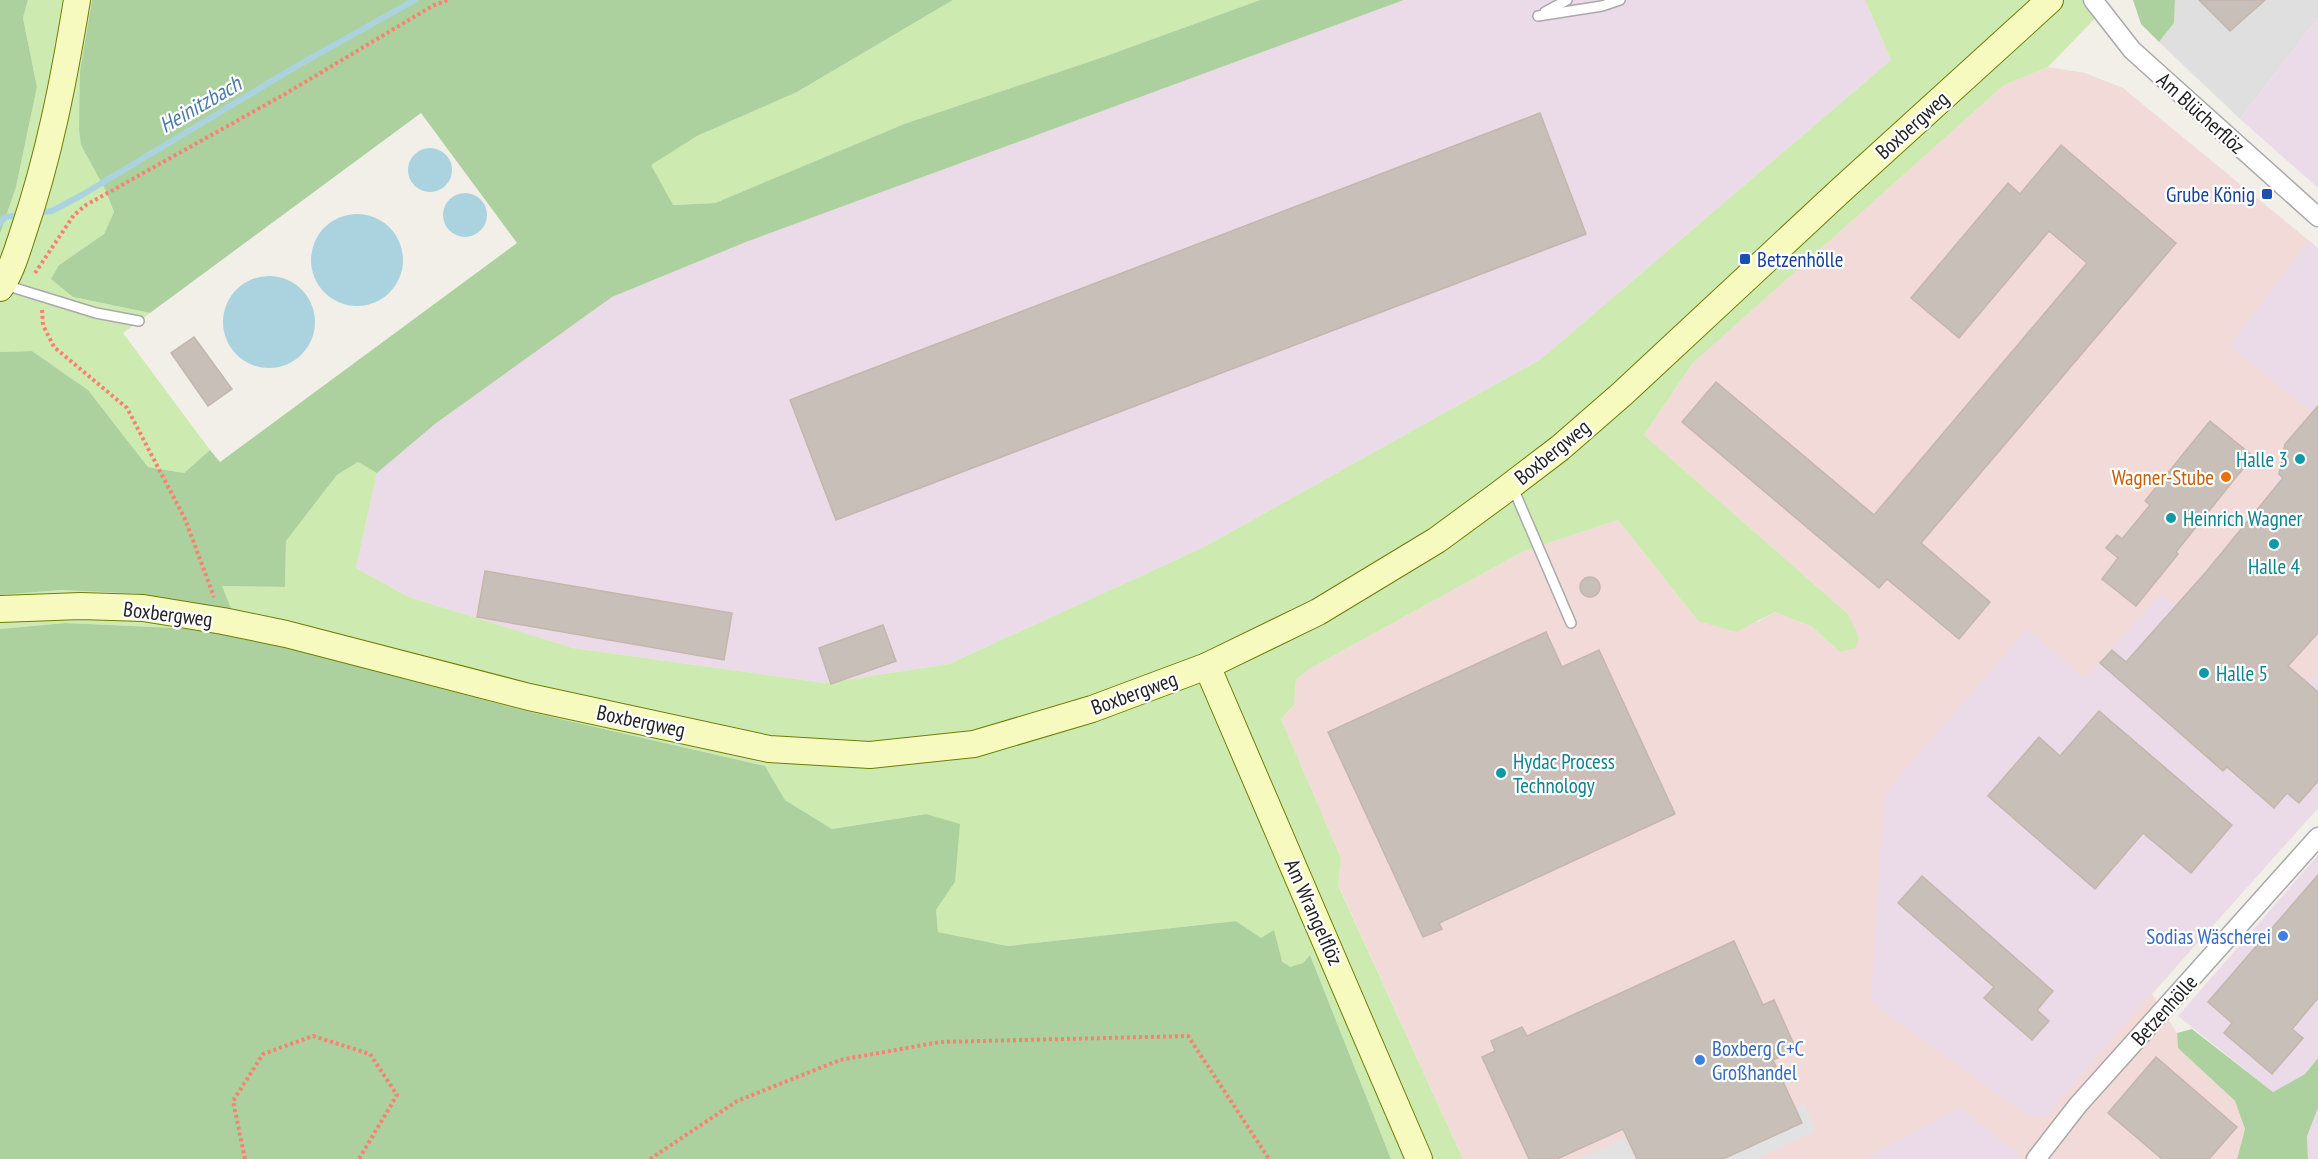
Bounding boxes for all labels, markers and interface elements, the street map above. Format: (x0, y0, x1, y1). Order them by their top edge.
street label: Am Blücherflöz (2151, 66, 2251, 160)
water label: Heinitzbach (154, 69, 247, 139)
street label: Boxbergweg (1870, 85, 1954, 165)
place label: Grube König (2166, 181, 2255, 208)
marker: Grube König (2260, 187, 2274, 201)
place label: Betzenhölle (1757, 246, 1843, 273)
marker: Betzenhölle (1738, 252, 1752, 266)
street label: Boxbergweg (1509, 413, 1595, 491)
place label: Halle 3 (2236, 446, 2288, 473)
marker: Halle 3 (2293, 452, 2307, 466)
place label: Wagner-Stube (2112, 464, 2214, 491)
marker: Wagner-Stube (2219, 470, 2233, 484)
place label: Heinrich Wagner (2183, 505, 2303, 532)
marker: Heinrich Wagner (2164, 511, 2178, 525)
marker: Halle 4 (2267, 537, 2281, 551)
place label: Halle 4 (2248, 553, 2301, 580)
street label: Boxbergweg (122, 595, 214, 633)
place label: Halle 5 (2216, 660, 2268, 687)
street label: Boxbergweg (1087, 665, 1181, 721)
marker: Halle 5 (2197, 666, 2211, 680)
street label: Boxbergweg (594, 698, 688, 744)
place label: Hydac Process Technology (1513, 748, 1615, 799)
marker: Hydac Process Technology (1494, 766, 1508, 780)
street label: Am Wrangelflöz (1279, 855, 1349, 969)
place label: Sodias Wäscherei (2146, 923, 2271, 950)
marker: Sodias Wäscherei (2276, 929, 2290, 943)
street label: Betzenhölle (2125, 969, 2203, 1051)
place label: Boxberg C+C Großhandel (1712, 1035, 1805, 1086)
marker: Boxberg C+C Großhandel (1693, 1053, 1707, 1067)

